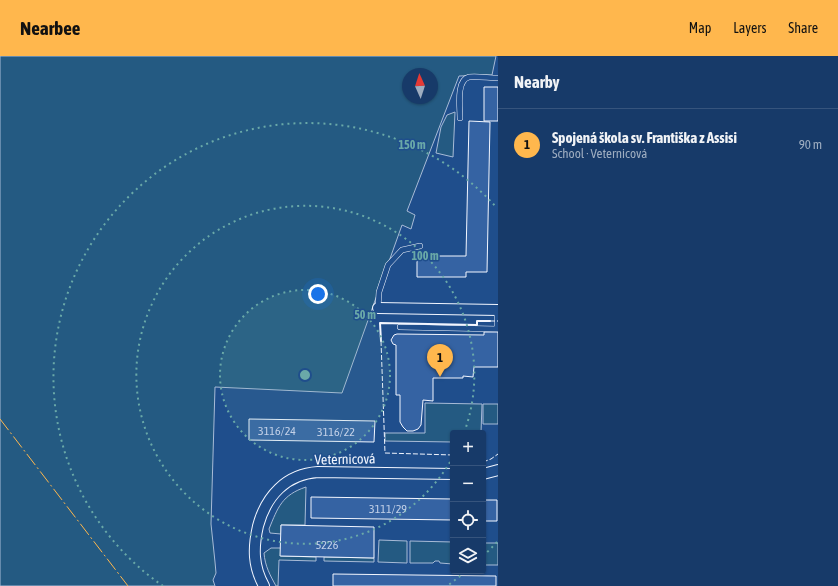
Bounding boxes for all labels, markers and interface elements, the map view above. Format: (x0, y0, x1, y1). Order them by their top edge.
text: Nearbee (20, 17, 80, 39)
text: Map (689, 20, 711, 36)
text: Layers (733, 20, 766, 36)
text: Share (788, 20, 818, 36)
north arrow (402, 68, 438, 104)
text: Nearby (514, 72, 560, 92)
text: Spojená škola sv. Františka z Assisi (552, 129, 737, 146)
text: 1 (524, 137, 530, 152)
text: 90 m (799, 137, 822, 152)
text: 150 m (398, 138, 426, 152)
text: School · Veternicová (552, 146, 647, 161)
text: 100 m (411, 249, 439, 263)
your location (308, 284, 328, 304)
text: 50 m (354, 308, 376, 322)
pin: 1 (427, 344, 453, 377)
centre of rings (298, 368, 312, 382)
house number: 3116/24 (258, 424, 296, 438)
house number: 3116/22 (317, 425, 355, 439)
map controls (450, 430, 486, 574)
button: + (450, 430, 486, 466)
street label: Veternicová (314, 450, 376, 468)
button: − (450, 466, 486, 502)
house number: 3111/29 (369, 502, 407, 516)
button: locate (450, 502, 486, 538)
house number: 5226 (316, 538, 339, 552)
button: layers (450, 538, 486, 574)

